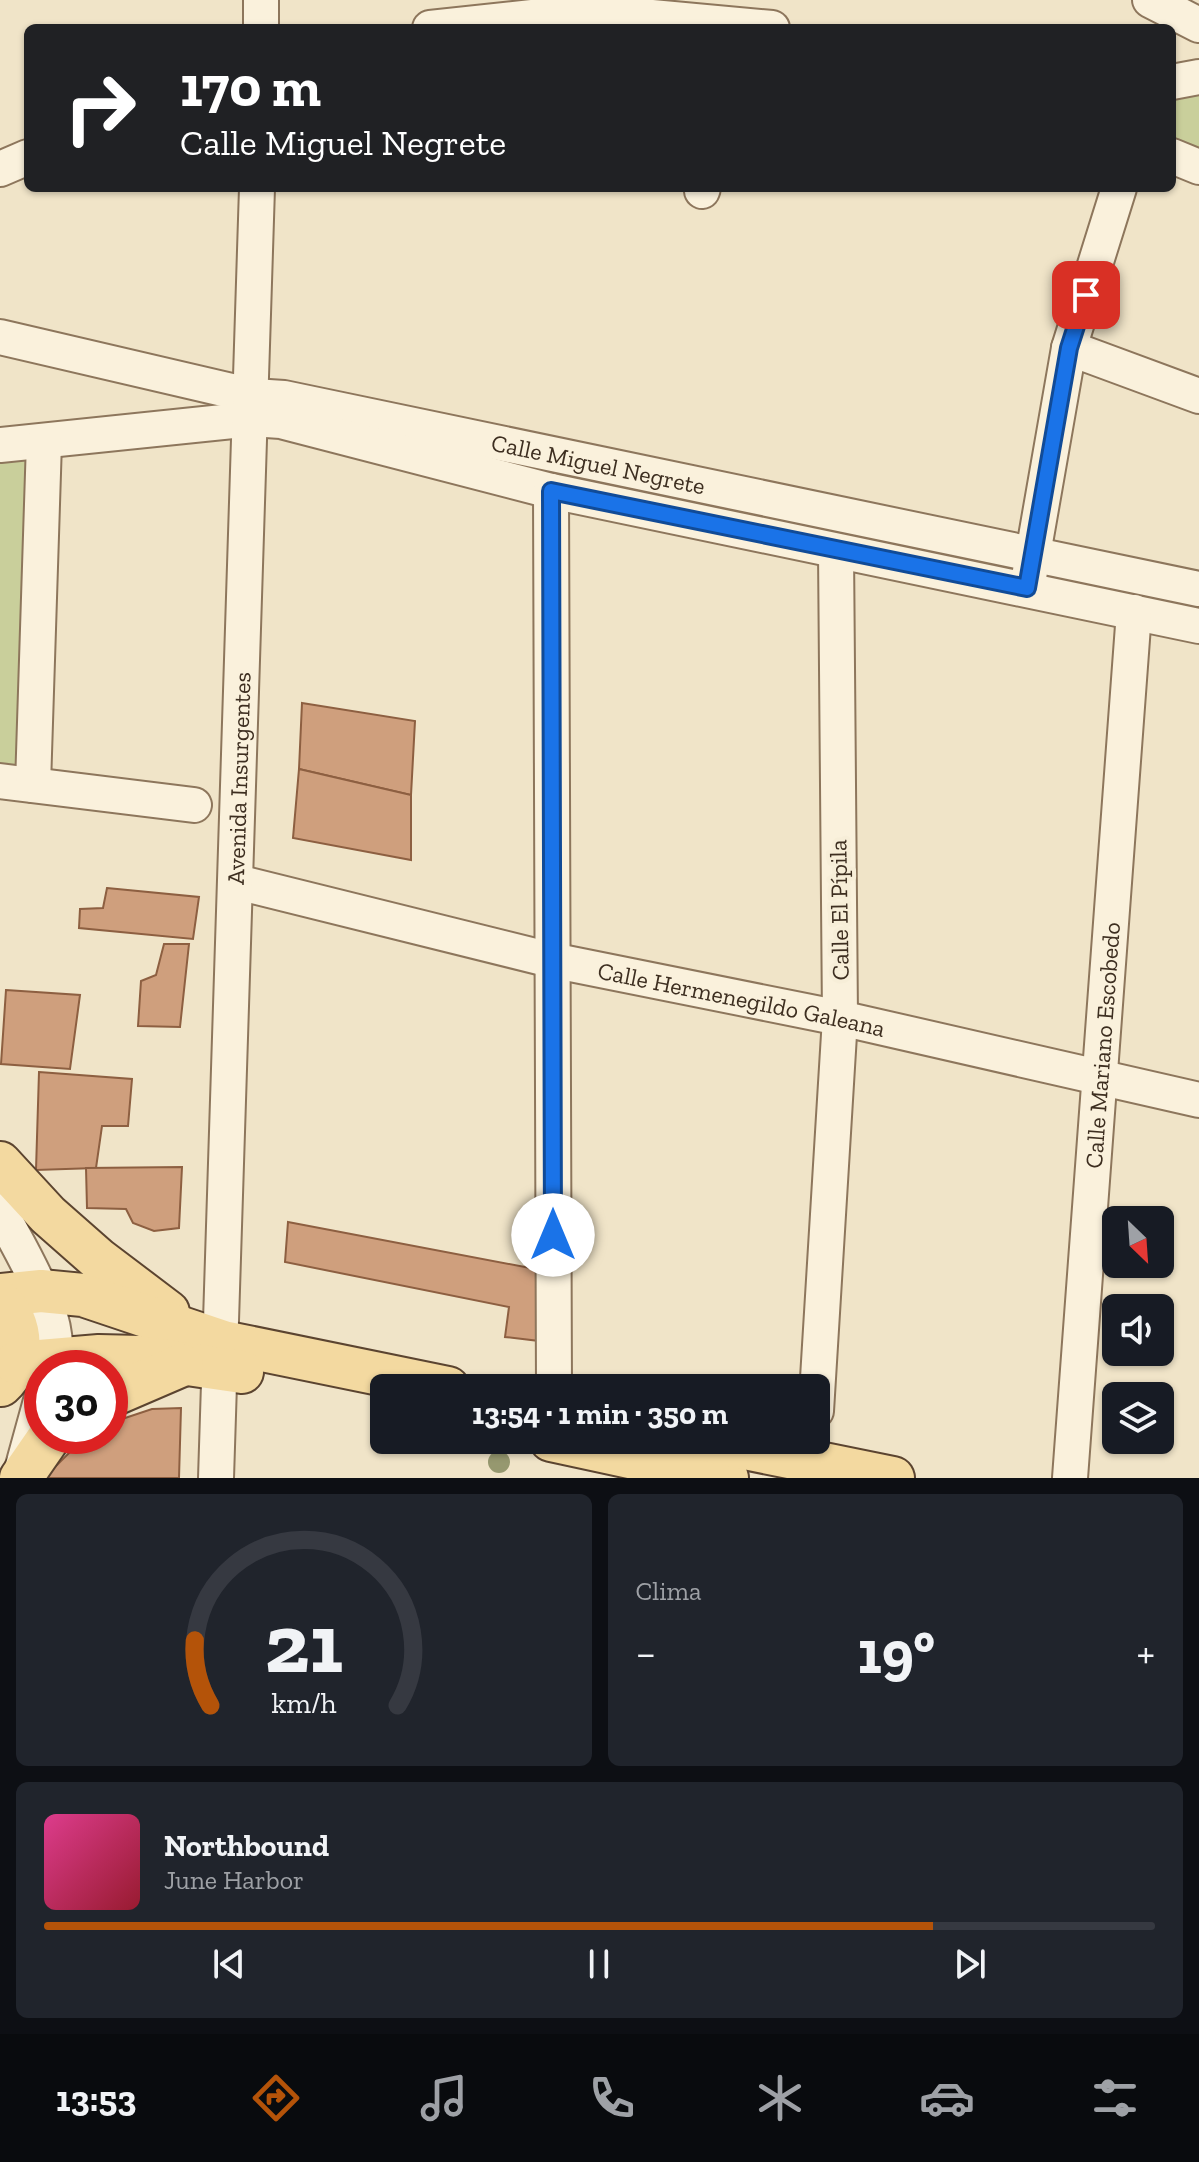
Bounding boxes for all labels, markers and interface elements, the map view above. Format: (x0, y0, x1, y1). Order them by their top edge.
text: 170 m (180, 53, 321, 120)
icon: right (48, 56, 152, 160)
text: Calle Miguel Negrete (180, 121, 506, 164)
pin (1052, 261, 1120, 329)
icon: arrive (1064, 273, 1108, 317)
street label: Calle Miguel Negrete (489, 427, 708, 500)
street label: Avenida Insurgentes (220, 672, 256, 885)
street label: Calle El Pípila (823, 839, 855, 981)
street label: Calle Mariano Escobedo (1078, 921, 1126, 1169)
street label: Calle Hermenegildo Galeana (595, 955, 888, 1042)
position arrow (511, 1193, 595, 1277)
north arrow (1102, 1206, 1174, 1278)
map controls (1102, 1206, 1174, 1454)
button: sound (1102, 1294, 1174, 1366)
speed limit sign: 30 (24, 1350, 128, 1454)
button: layers (1102, 1382, 1174, 1454)
text: 13:54 · 1 min · 350 m (472, 1396, 728, 1432)
text: Clima (636, 1575, 702, 1607)
text: 21 (265, 1593, 343, 1693)
text: 19° (858, 1616, 935, 1688)
text: − (636, 1626, 656, 1679)
text: + (1136, 1626, 1155, 1679)
text: km/h (271, 1686, 336, 1720)
text: Northbound (164, 1828, 329, 1864)
text: June Harbor (164, 1864, 304, 1896)
icon: previous (207, 1942, 251, 1986)
icon: pause (577, 1942, 621, 1986)
icon: next (948, 1942, 992, 1986)
icon: directions (248, 2070, 304, 2126)
icon: music (416, 2070, 472, 2126)
icon: phone (584, 2070, 640, 2126)
icon: climate (752, 2070, 808, 2126)
icon: car (919, 2070, 975, 2126)
icon: filters (1087, 2070, 1143, 2126)
text: 13:53 (56, 2077, 137, 2120)

